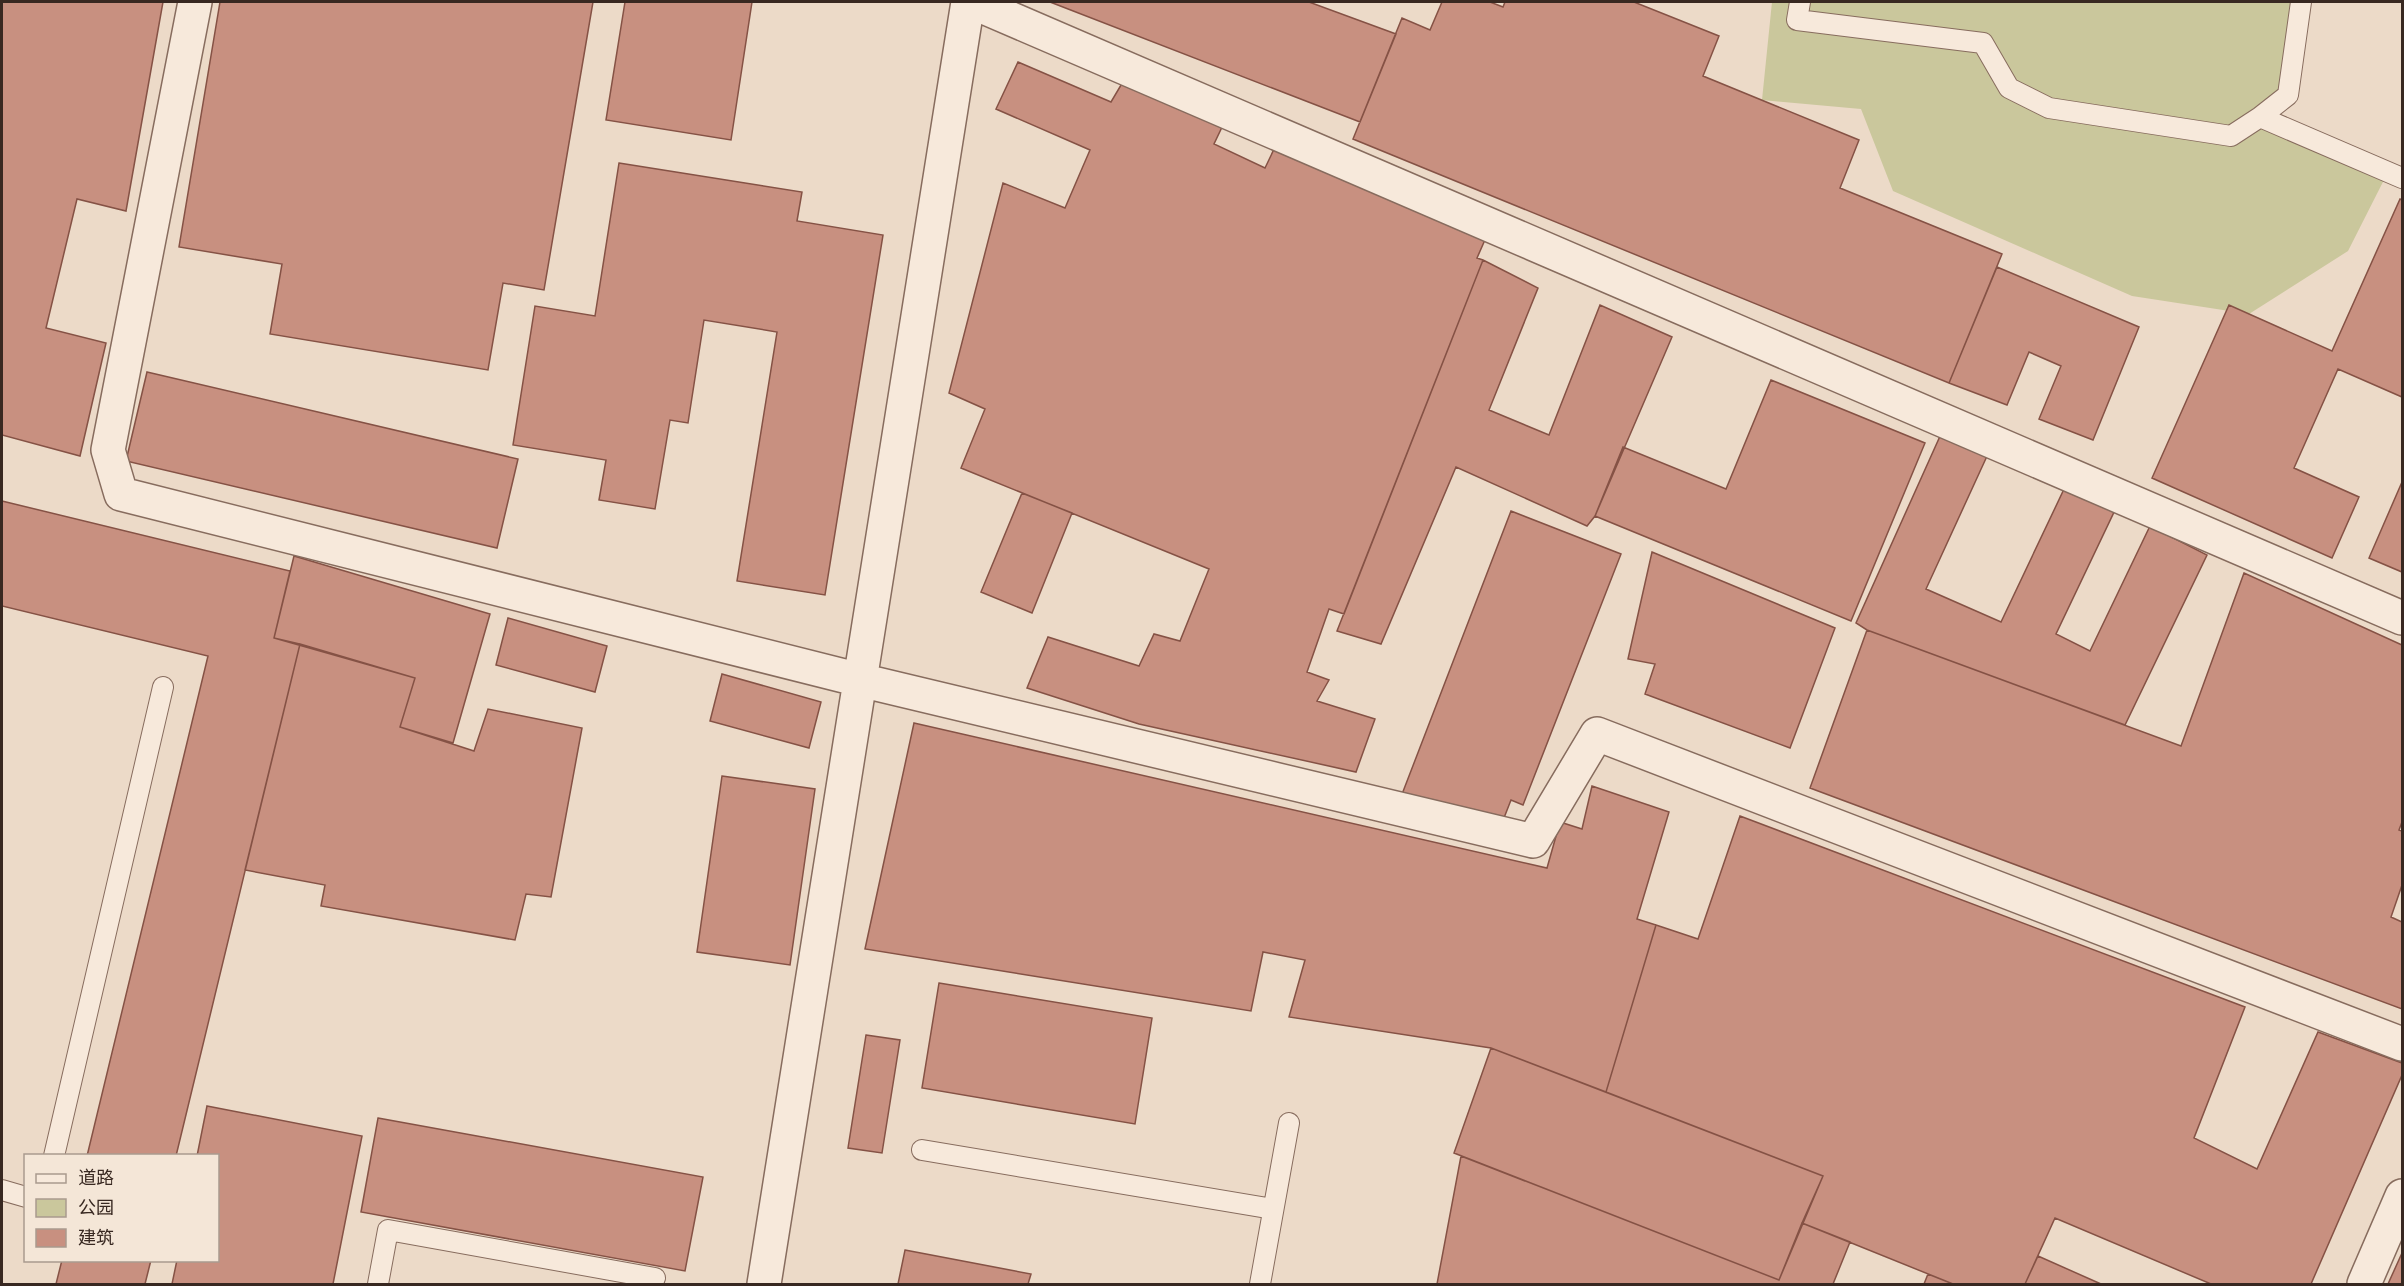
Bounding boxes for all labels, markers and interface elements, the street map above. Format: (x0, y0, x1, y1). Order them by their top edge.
legend (24, 1154, 219, 1262)
text: 道路 (78, 1165, 114, 1189)
text: 公园 (78, 1195, 114, 1219)
text: 建筑 (78, 1225, 114, 1249)

